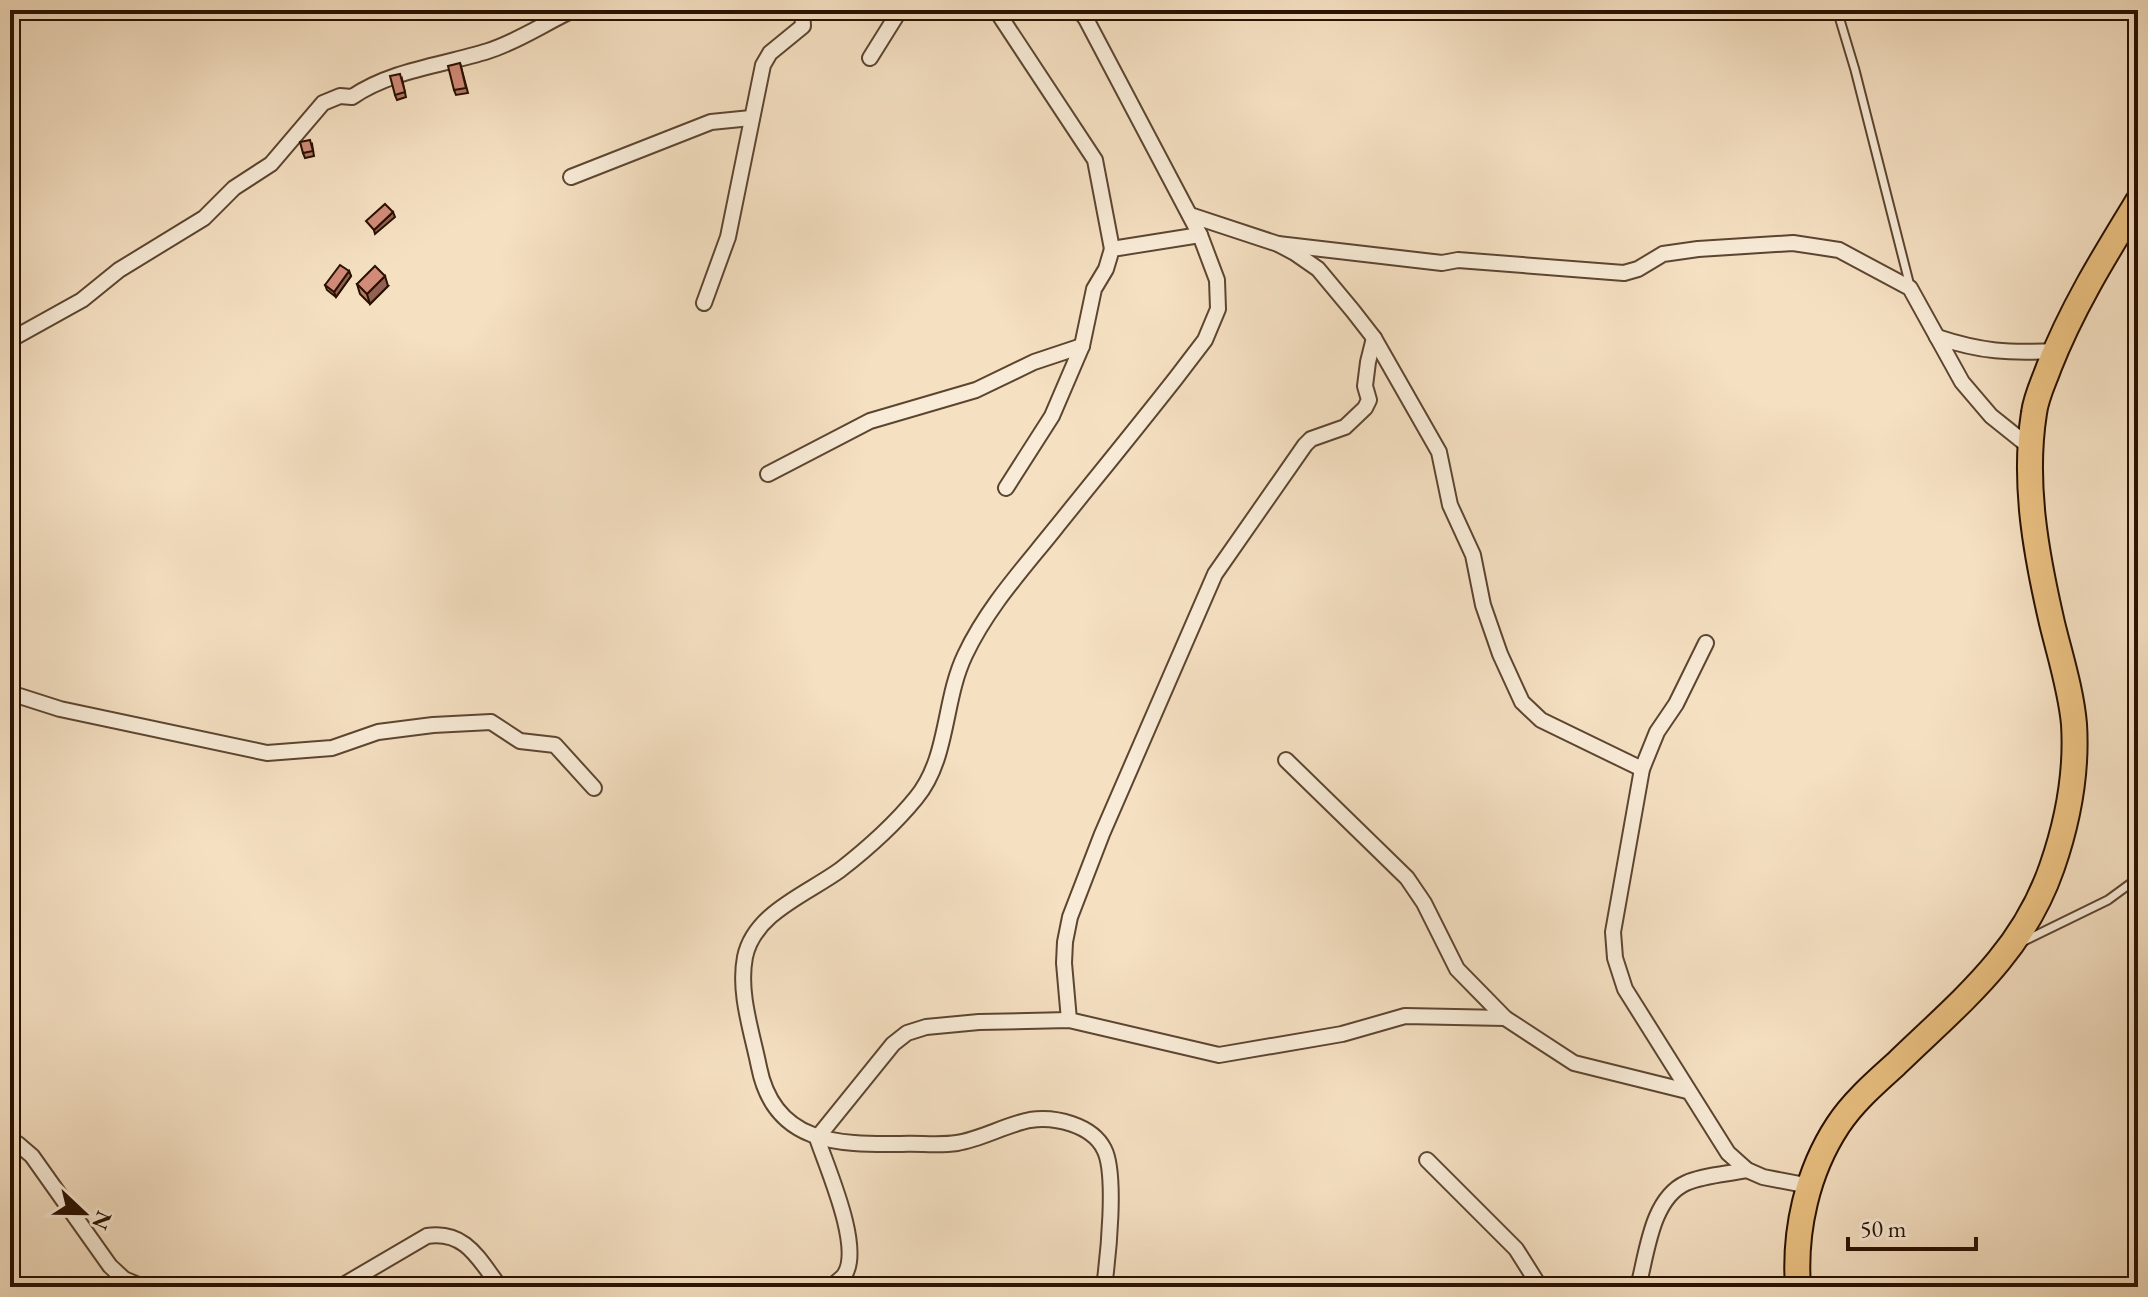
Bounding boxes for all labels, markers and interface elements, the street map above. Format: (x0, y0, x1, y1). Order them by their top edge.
north arrow (44, 1173, 124, 1253)
scale bar (1848, 1201, 1976, 1251)
text: N (85, 1207, 119, 1234)
text: 50 m (1860, 1213, 1907, 1244)

